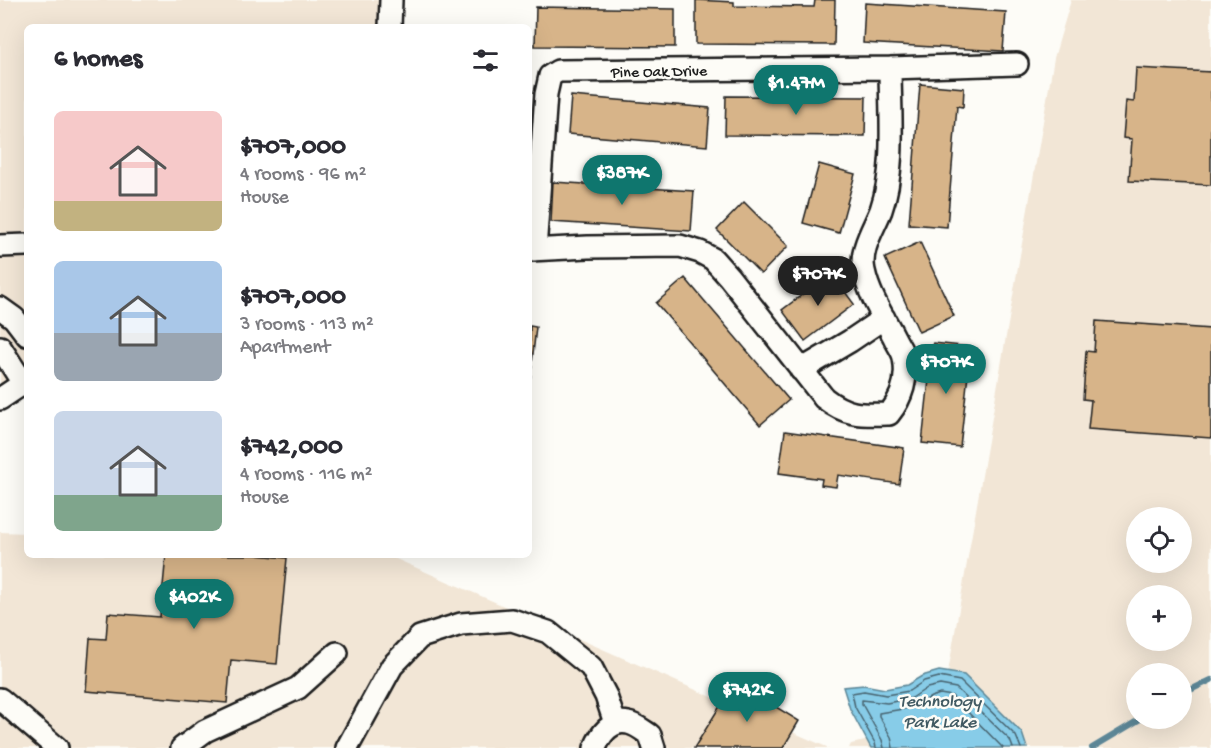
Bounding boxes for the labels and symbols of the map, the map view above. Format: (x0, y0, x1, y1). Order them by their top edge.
street label: Pine Oak Drive (610, 63, 708, 84)
pin: $1.47M (747, 65, 845, 116)
pin: $387K (580, 155, 664, 206)
pin: $707K (776, 256, 860, 307)
pin: $707K (904, 344, 988, 395)
pin: $402K (152, 579, 236, 630)
pin: $742K (705, 672, 789, 723)
water label: Technology Park Lake (899, 692, 982, 734)

